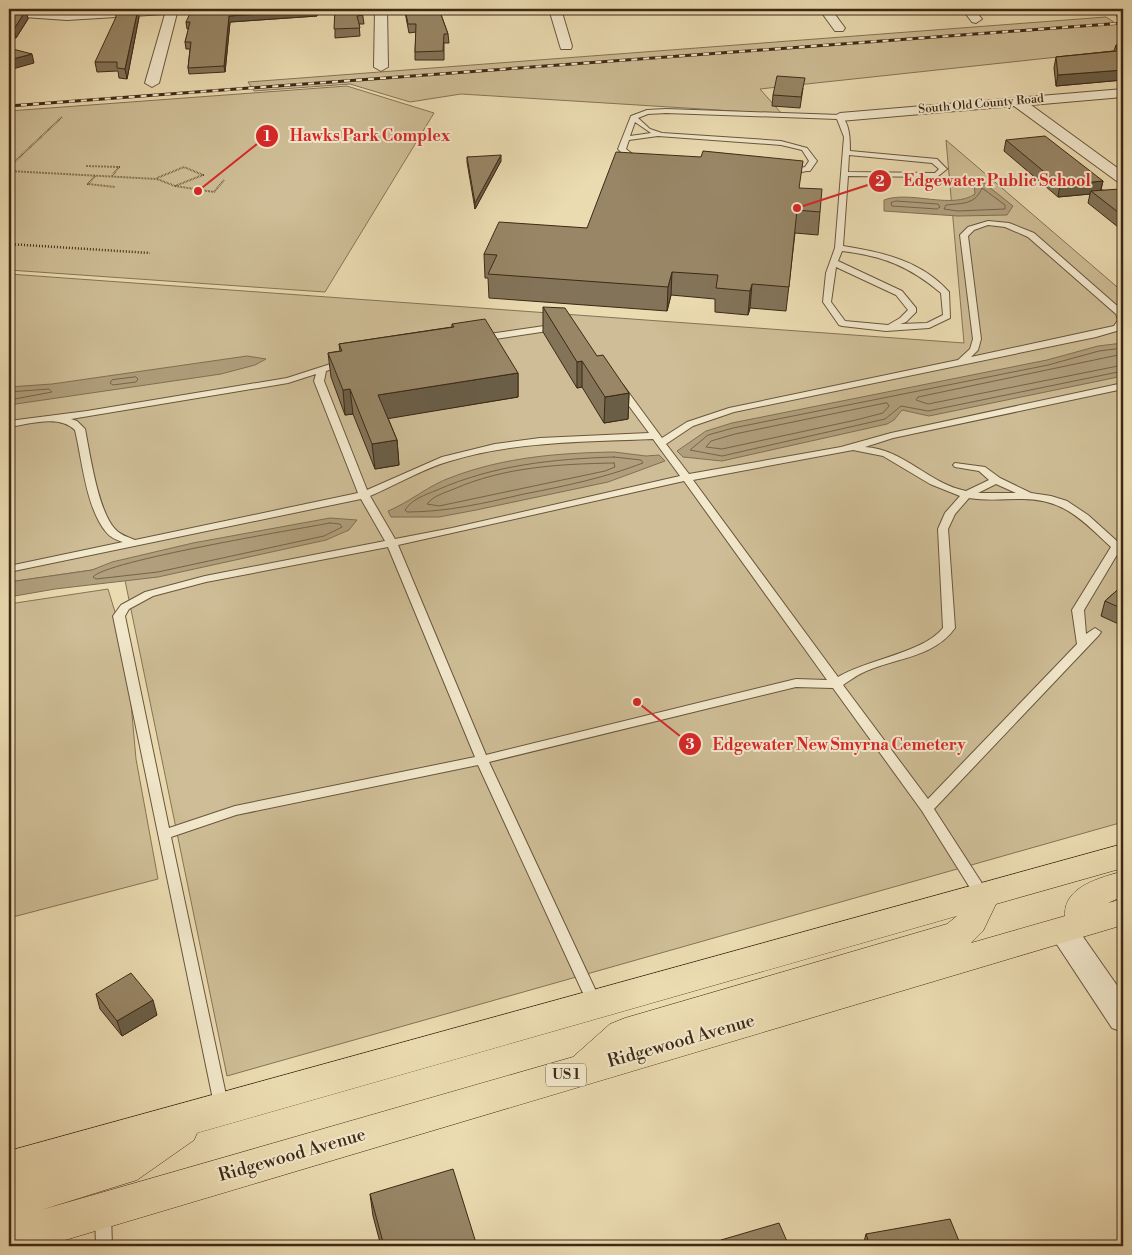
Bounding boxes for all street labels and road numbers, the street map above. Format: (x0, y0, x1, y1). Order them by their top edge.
street label: South Old County Road (918, 91, 1045, 117)
street label: Ridgewood Avenue (605, 1009, 757, 1073)
road number: US 1 (546, 1064, 586, 1086)
street label: Ridgewood Avenue (216, 1123, 368, 1187)

